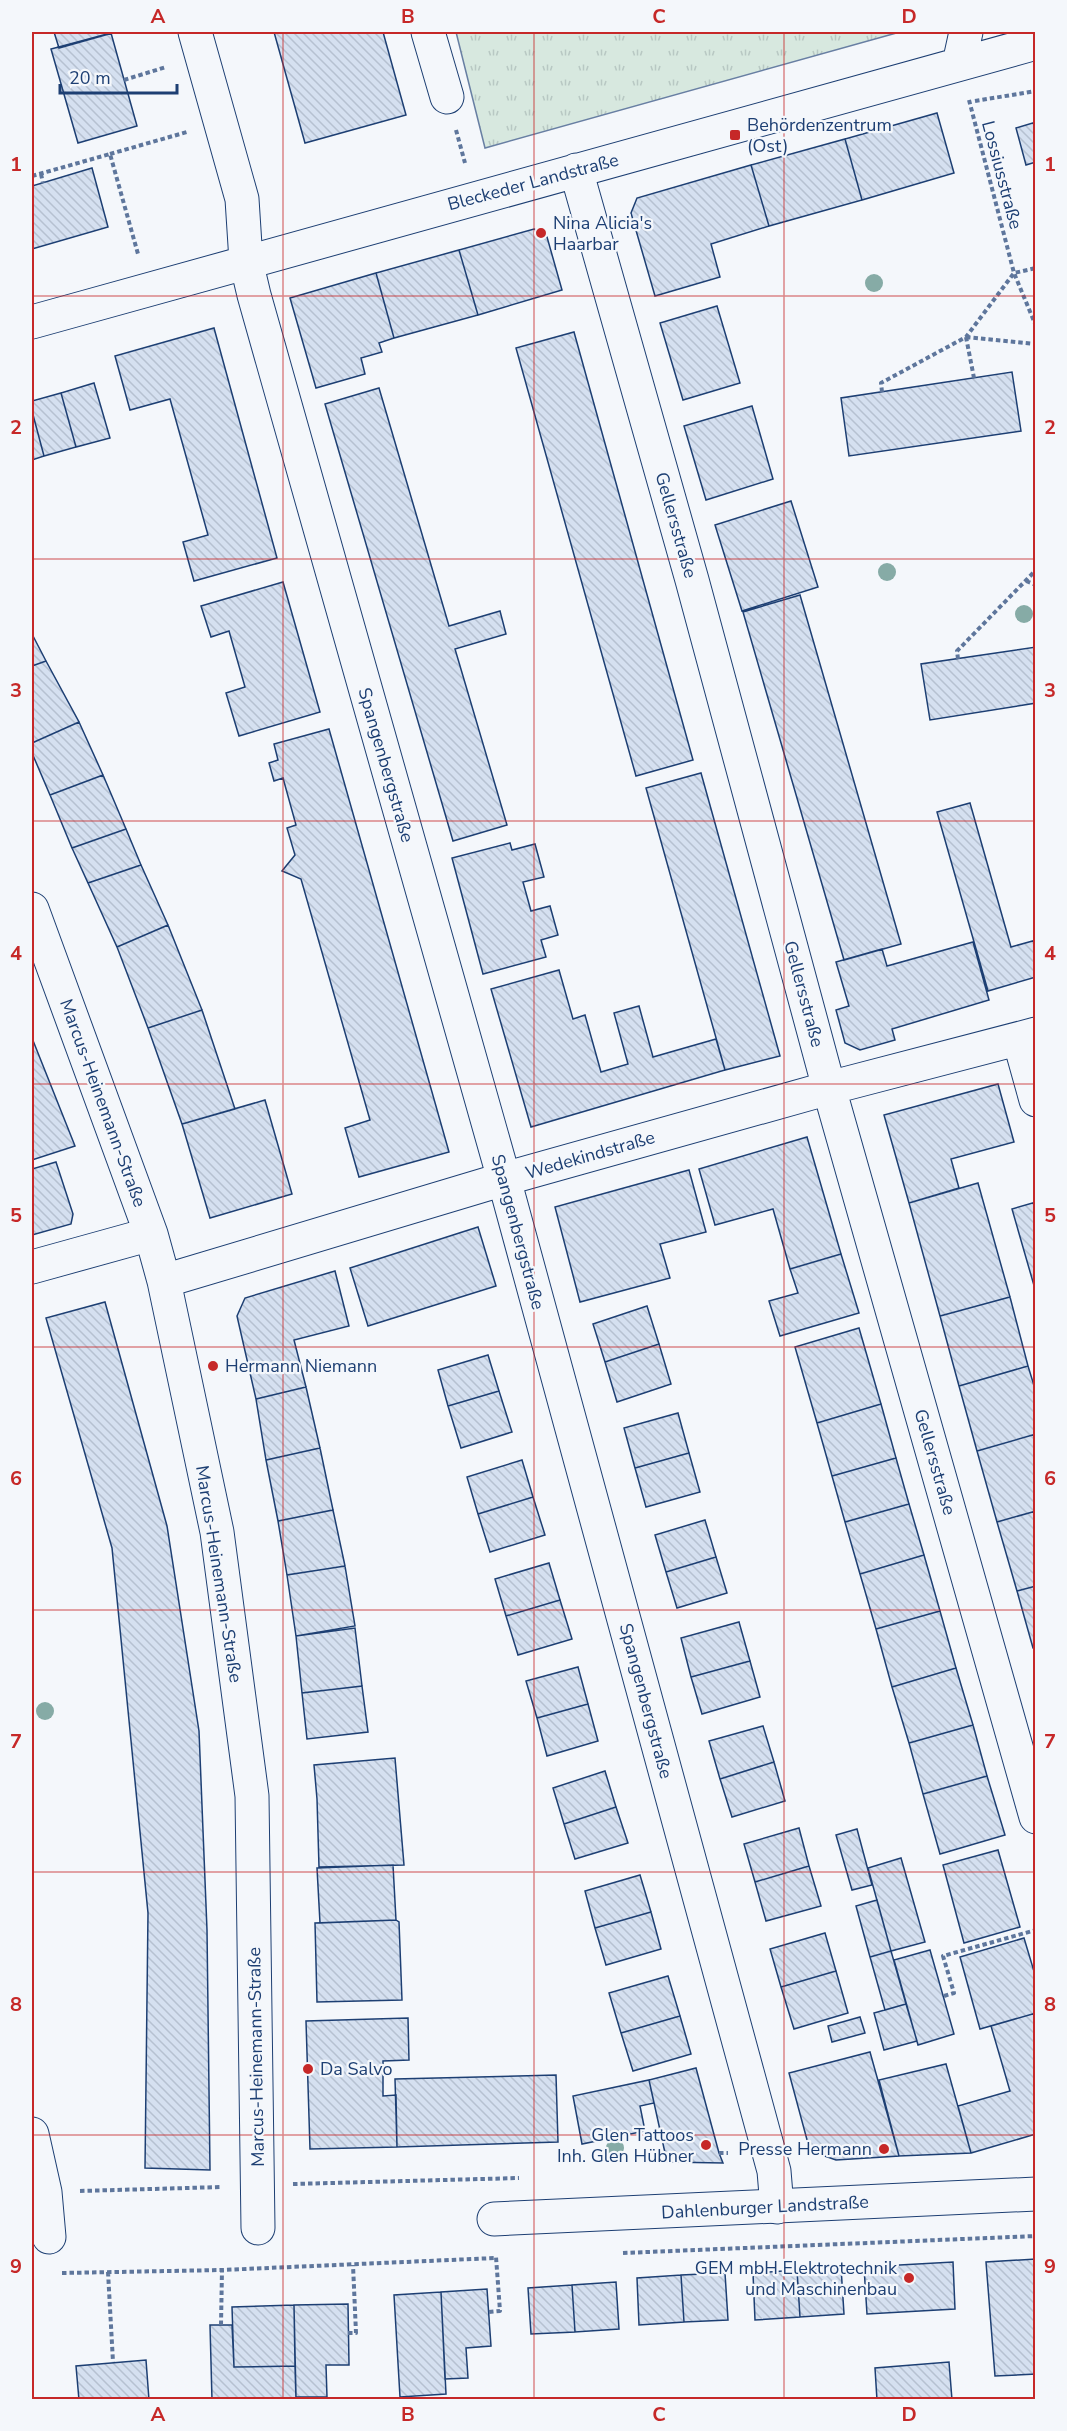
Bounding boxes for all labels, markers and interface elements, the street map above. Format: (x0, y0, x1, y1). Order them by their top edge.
text: A (151, 3, 166, 30)
text: B (401, 3, 415, 30)
text: C (652, 3, 666, 30)
text: D (901, 3, 917, 30)
scale bar (60, 57, 177, 95)
text: 20 m (69, 66, 111, 90)
place label: Behördenzentrum (Ost) (747, 113, 892, 158)
street label: Lossiusstraße (976, 118, 1028, 232)
marker: Behördenzentrum (Ost) (728, 128, 742, 142)
street label: Bleckeder Landstraße (445, 148, 621, 216)
text: 1 (10, 151, 22, 178)
text: 1 (1044, 151, 1056, 178)
place label: Nina Alicia's Haarbar (553, 211, 652, 256)
marker: Nina Alicia's Haarbar (534, 226, 548, 240)
text: 2 (10, 414, 22, 441)
text: 2 (1044, 414, 1056, 441)
street label: Gellersstraße (649, 469, 703, 581)
text: 3 (10, 677, 22, 704)
text: 3 (1044, 677, 1056, 704)
street label: Spangenbergstraße (352, 685, 420, 845)
street label: Gellersstraße (778, 938, 830, 1050)
text: 4 (10, 940, 22, 967)
text: 4 (1044, 940, 1056, 967)
street label: Marcus-Heinemann-Straße (54, 996, 152, 1210)
street label: Wedekindstraße (522, 1125, 658, 1185)
street label: Spangenbergstraße (486, 1152, 550, 1312)
text: 5 (10, 1202, 22, 1229)
text: 5 (1044, 1202, 1056, 1229)
place label: Hermann Niemann (225, 1354, 377, 1378)
marker: Hermann Niemann (206, 1359, 220, 1373)
street label: Gellersstraße (908, 1406, 962, 1518)
street label: Marcus-Heinemann-Straße (190, 1464, 248, 1684)
text: 6 (10, 1465, 22, 1492)
text: 6 (1044, 1465, 1056, 1492)
street label: Spangenbergstraße (614, 1621, 678, 1781)
text: 7 (10, 1728, 22, 1755)
text: 7 (1044, 1728, 1056, 1755)
street label: Marcus-Heinemann-Straße (242, 1947, 270, 2167)
text: 8 (10, 1991, 22, 2018)
text: 8 (1044, 1991, 1056, 2018)
place label: Da Salvo (320, 2057, 392, 2081)
marker: Da Salvo (301, 2062, 315, 2076)
place label: Glen Tattoos Inh. Glen Hübner (557, 2123, 695, 2168)
place label: Presse Hermann (738, 2137, 872, 2161)
marker: Glen Tattoos Inh. Glen Hübner (699, 2138, 713, 2152)
marker: Presse Hermann (877, 2142, 891, 2156)
street label: Dahlenburger Landstraße (661, 2190, 869, 2224)
text: 9 (10, 2253, 22, 2280)
text: 9 (1044, 2253, 1056, 2280)
place label: GEM mbH Elektrotechnik und Maschinenbau (695, 2256, 898, 2301)
marker: GEM mbH Elektrotechnik und Maschinenbau (902, 2271, 916, 2285)
text: A (151, 2401, 166, 2428)
text: B (401, 2401, 415, 2428)
text: C (652, 2401, 666, 2428)
text: D (901, 2401, 917, 2428)

